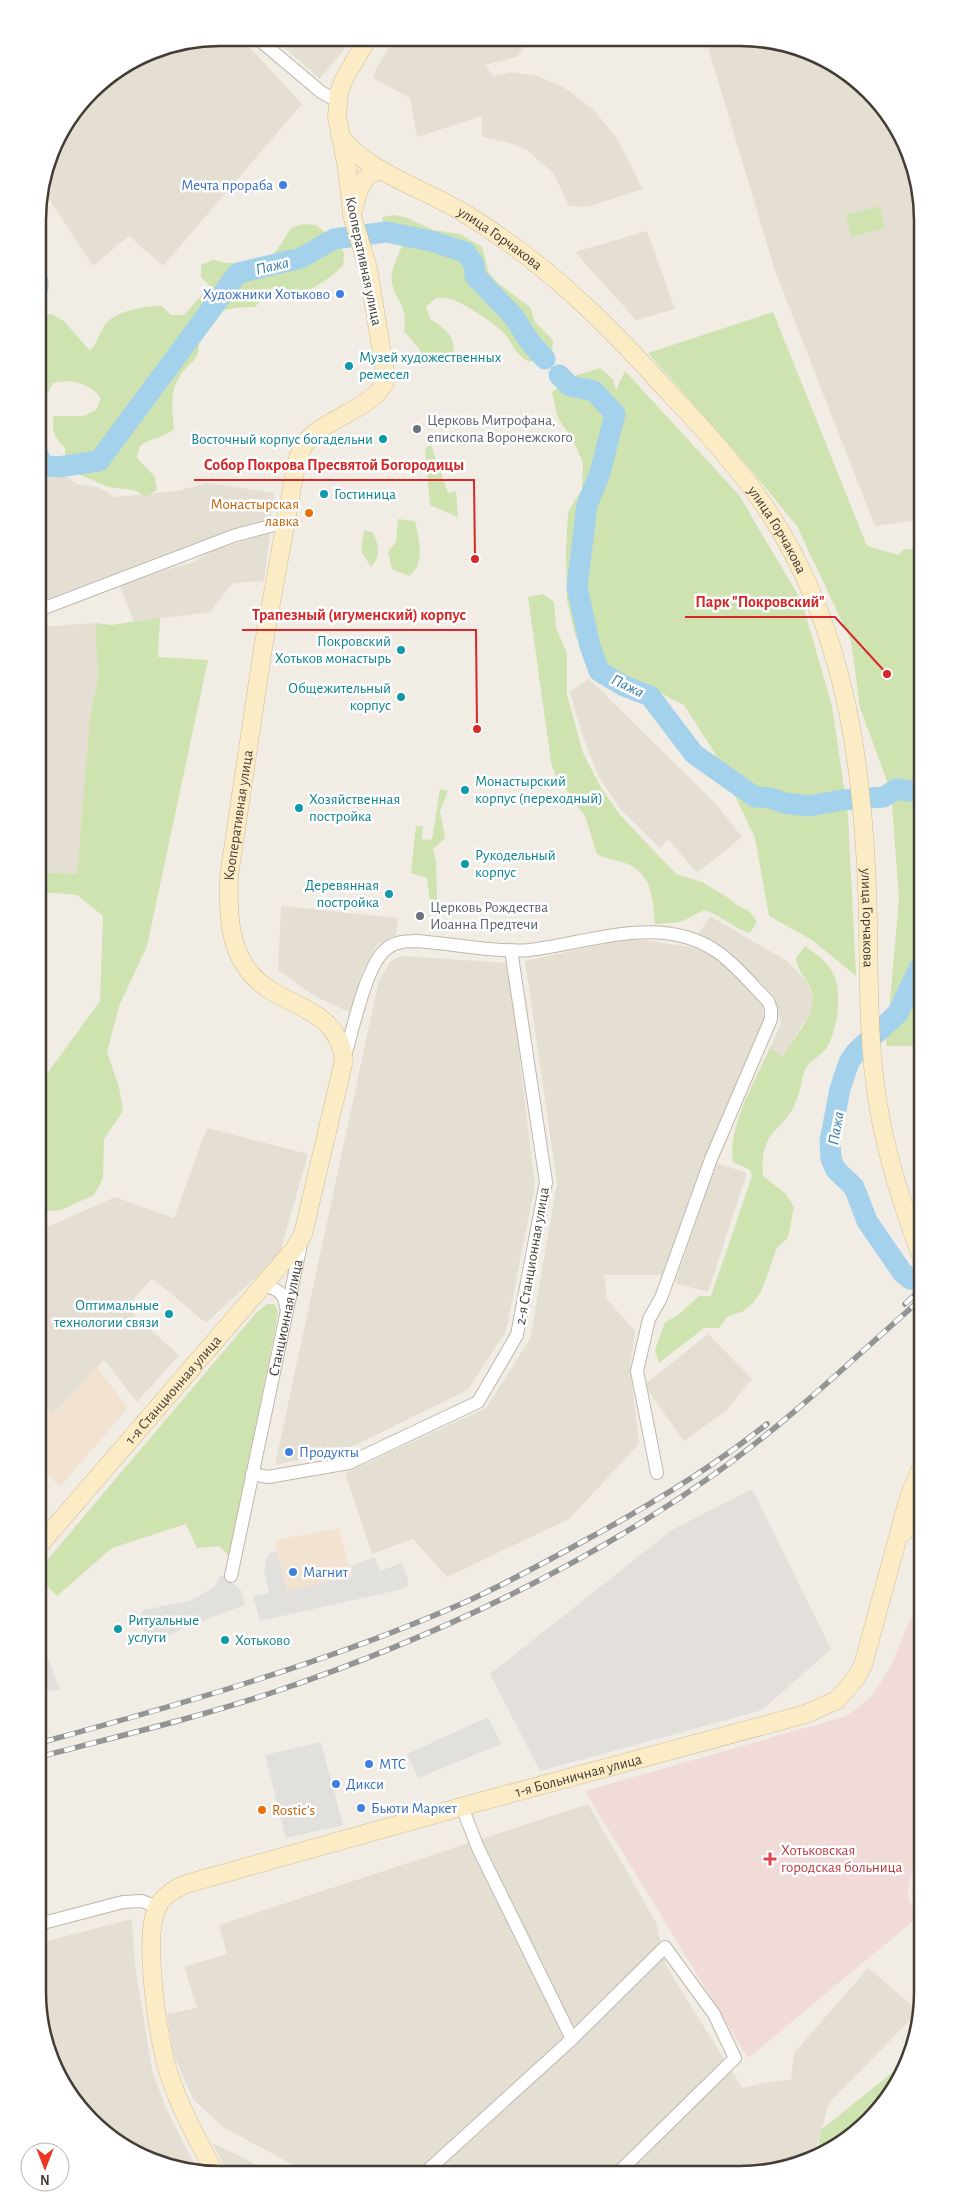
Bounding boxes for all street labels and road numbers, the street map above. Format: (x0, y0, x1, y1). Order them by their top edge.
street label: Кооперативная улица (342, 195, 385, 327)
street label: улица Горчакова (454, 203, 545, 273)
street label: улица Горчакова (744, 482, 809, 576)
street label: Кооперативная улица (222, 749, 256, 881)
street label: улица Горчакова (858, 867, 876, 968)
street label: 2-я Станционная улица (513, 1186, 552, 1326)
street label: Станционная улица (266, 1258, 306, 1378)
street label: 1-я Станционная улица (123, 1333, 224, 1447)
street label: 1-я Больничная улица (514, 1751, 644, 1800)

